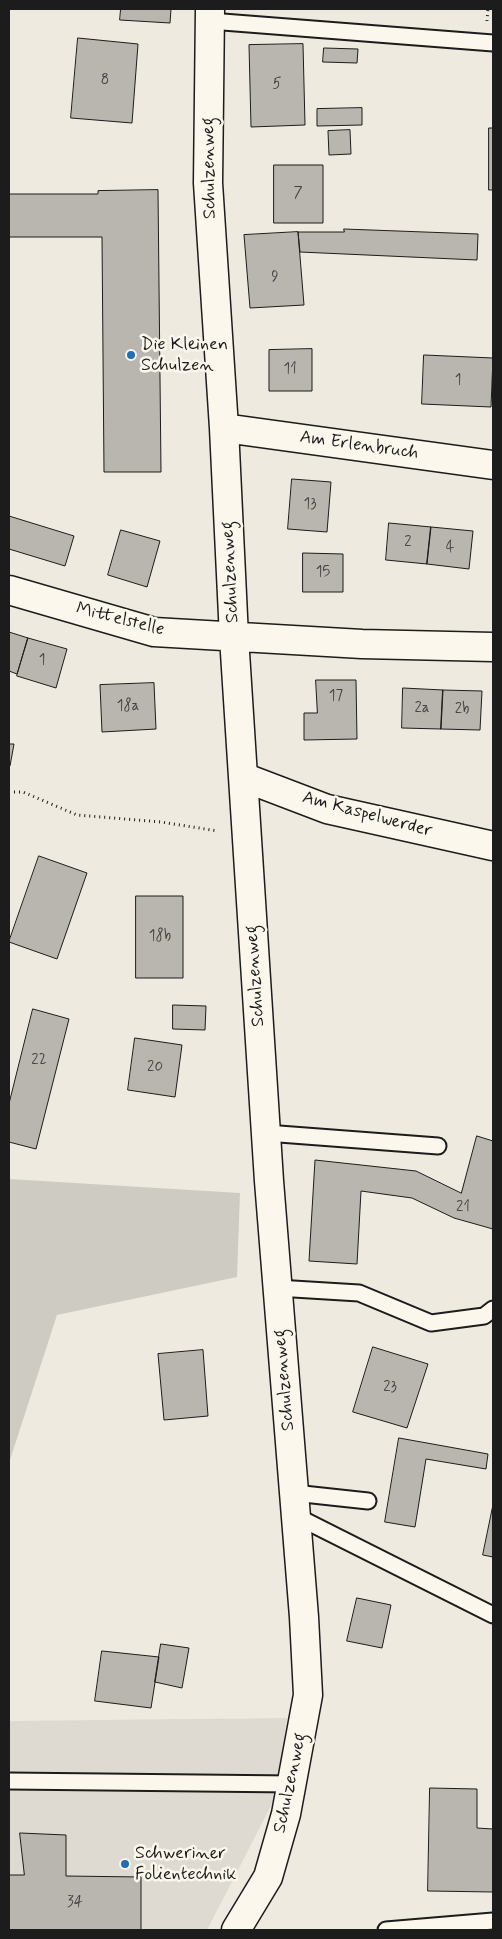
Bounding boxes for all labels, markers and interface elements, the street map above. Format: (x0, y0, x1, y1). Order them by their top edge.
house number: 8 (101, 72, 109, 90)
house number: 5 (273, 76, 281, 94)
street label: Schulzenweg (198, 117, 222, 219)
house number: 7 (293, 185, 303, 203)
house number: 9 (271, 269, 279, 287)
place label: Die Kleinen Schulzen (141, 334, 228, 376)
marker: Die Kleinen Schulzen (125, 349, 137, 361)
house number: 11 (283, 361, 297, 379)
house number: 1 (455, 372, 461, 390)
street label: Am Erlenbruch (298, 427, 420, 465)
house number: 13 (303, 496, 317, 514)
street label: Schulzenweg (218, 521, 244, 623)
house number: 2 (404, 534, 412, 552)
house number: 4 (446, 539, 454, 557)
house number: 15 (316, 564, 330, 582)
street label: Mittelstelle (73, 599, 167, 641)
house number: 1 (39, 652, 45, 670)
house number: 17 (329, 688, 343, 706)
house number: 18a (117, 698, 139, 716)
house number: 2a (414, 700, 430, 718)
house number: 2b (455, 701, 469, 719)
street label: Am Kaspelwerder (300, 787, 434, 843)
street label: Schulzenweg (242, 924, 270, 1028)
house number: 18b (149, 928, 171, 946)
house number: 22 (31, 1052, 47, 1070)
house number: 20 (147, 1059, 163, 1077)
house number: 21 (456, 1199, 470, 1217)
street label: Schulzenweg (270, 1328, 300, 1432)
house number: 23 (383, 1379, 397, 1397)
street label: Schulzenweg (270, 1731, 312, 1835)
place label: Schweriner Folientechnik (135, 1843, 236, 1886)
marker: Schweriner Folientechnik (119, 1858, 131, 1870)
house number: 34 (67, 1894, 83, 1912)

